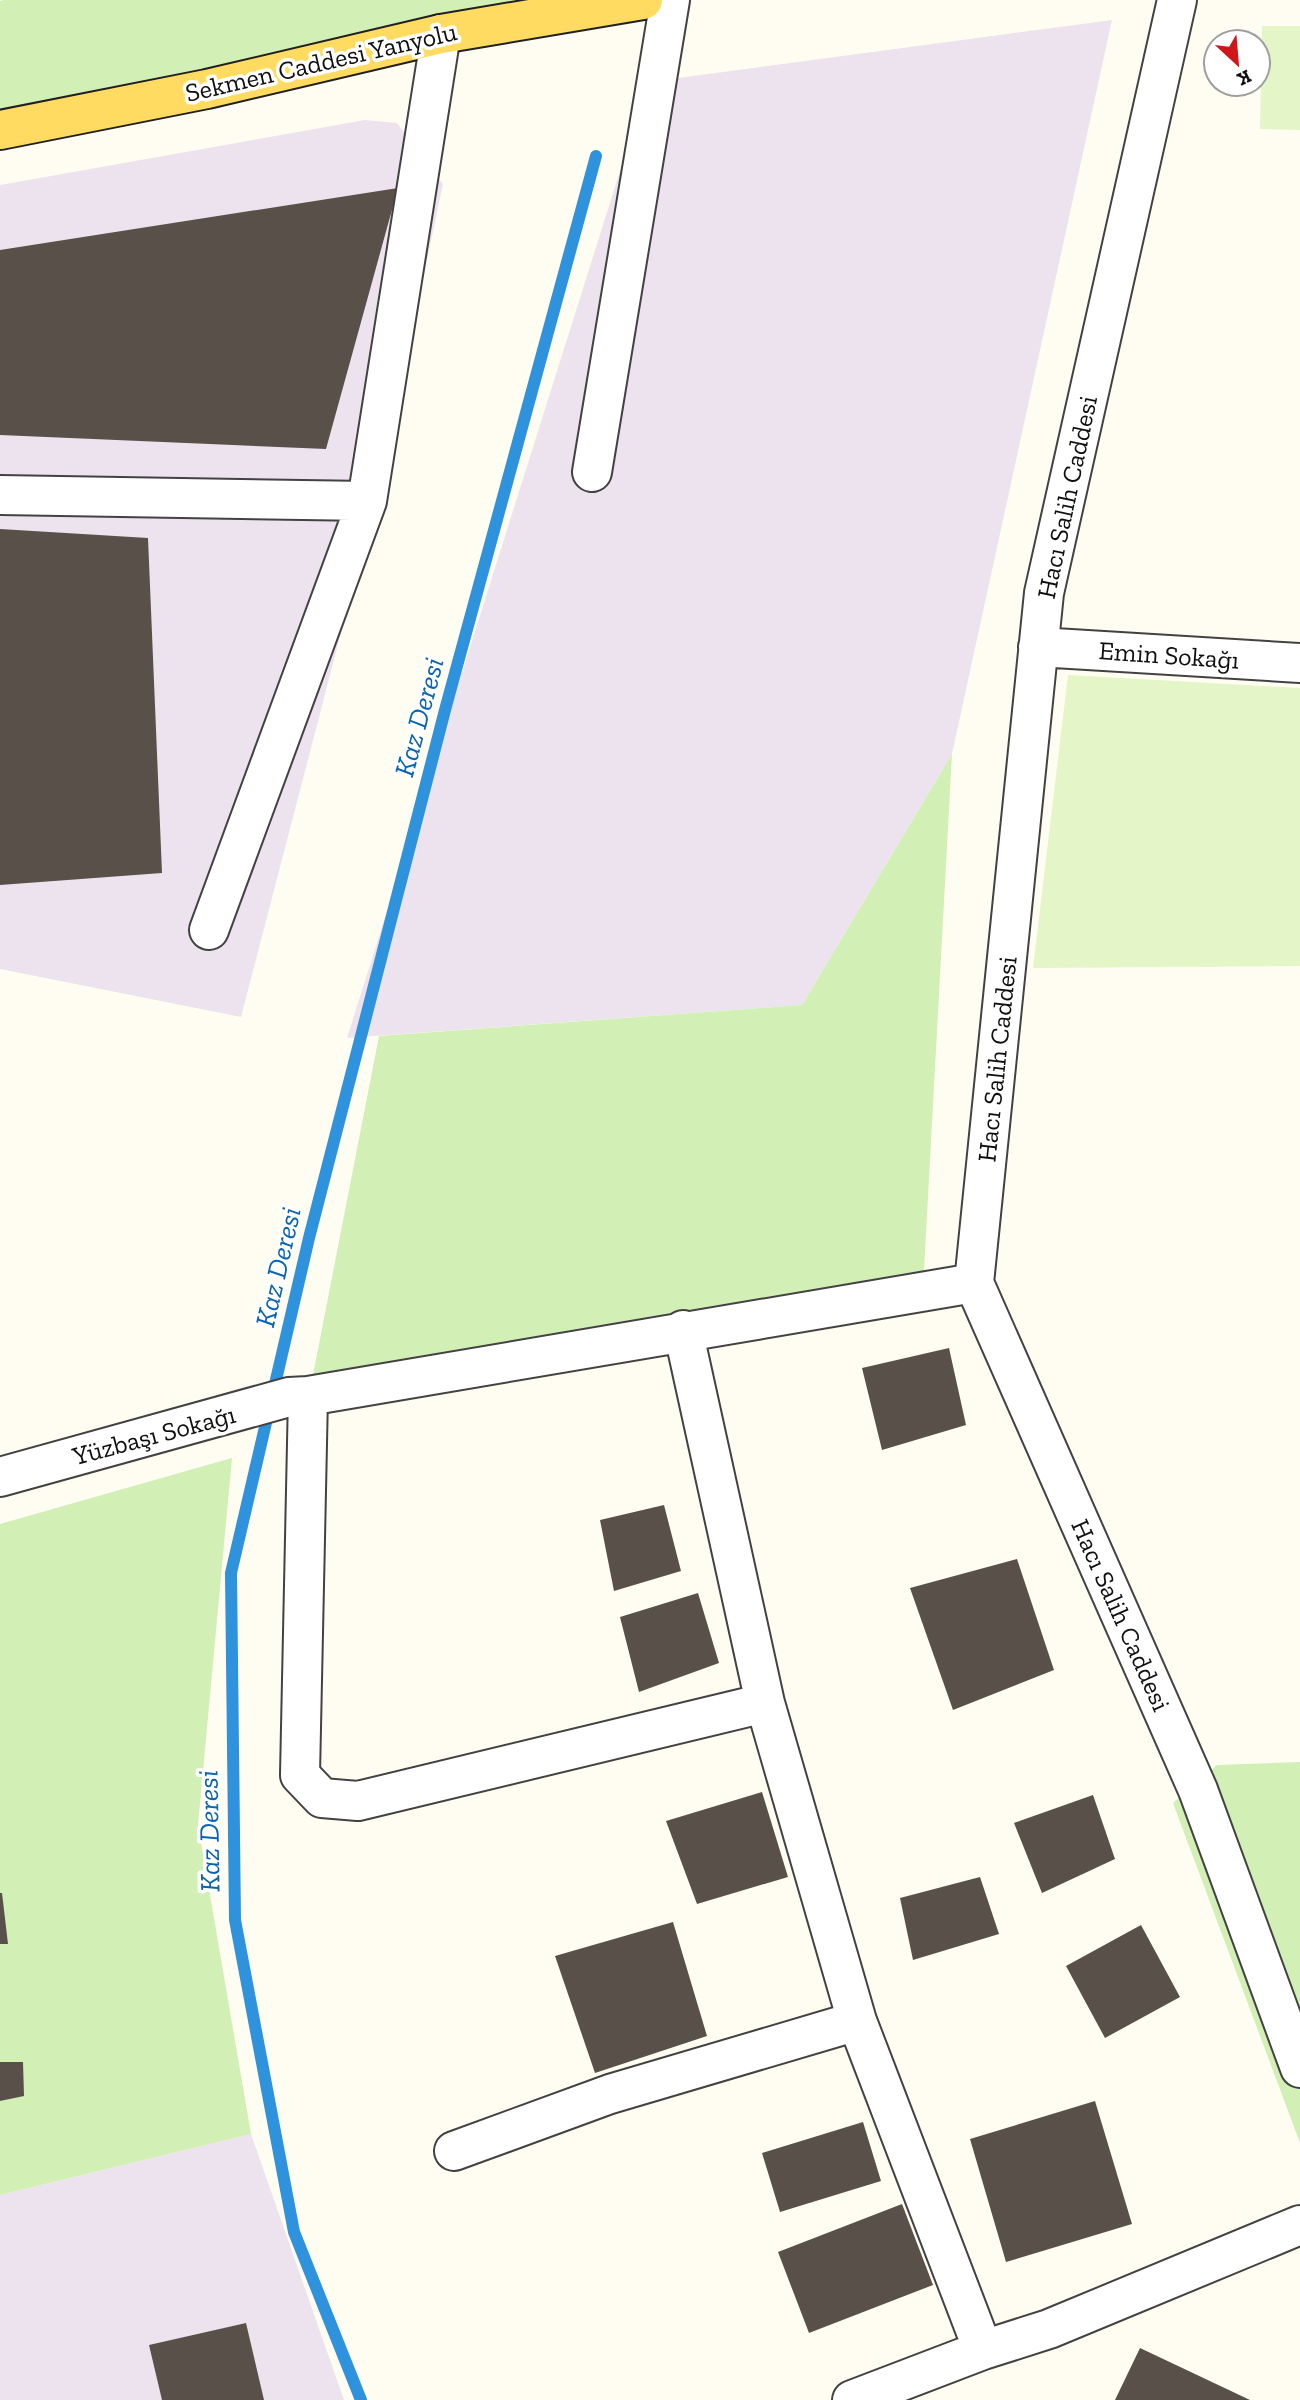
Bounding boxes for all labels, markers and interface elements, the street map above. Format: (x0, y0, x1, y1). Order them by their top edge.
street label: Sekmen Caddesi Yanyolu (182, 15, 460, 109)
north arrow (1202, 28, 1272, 98)
text: K (1233, 65, 1255, 91)
street label: Hacı Salih Caddesi (1030, 393, 1104, 601)
street label: Emin Sokağı (1098, 634, 1240, 676)
water label: Kaz Deresi (387, 654, 451, 780)
street label: Hacı Salih Caddesi (970, 955, 1024, 1163)
water label: Kaz Deresi (248, 1204, 308, 1330)
street label: Yüzbaşı Sokağı (68, 1398, 239, 1472)
street label: Hacı Salih Caddesi (1064, 1514, 1178, 1716)
water label: Kaz Deresi (191, 1770, 227, 1892)

